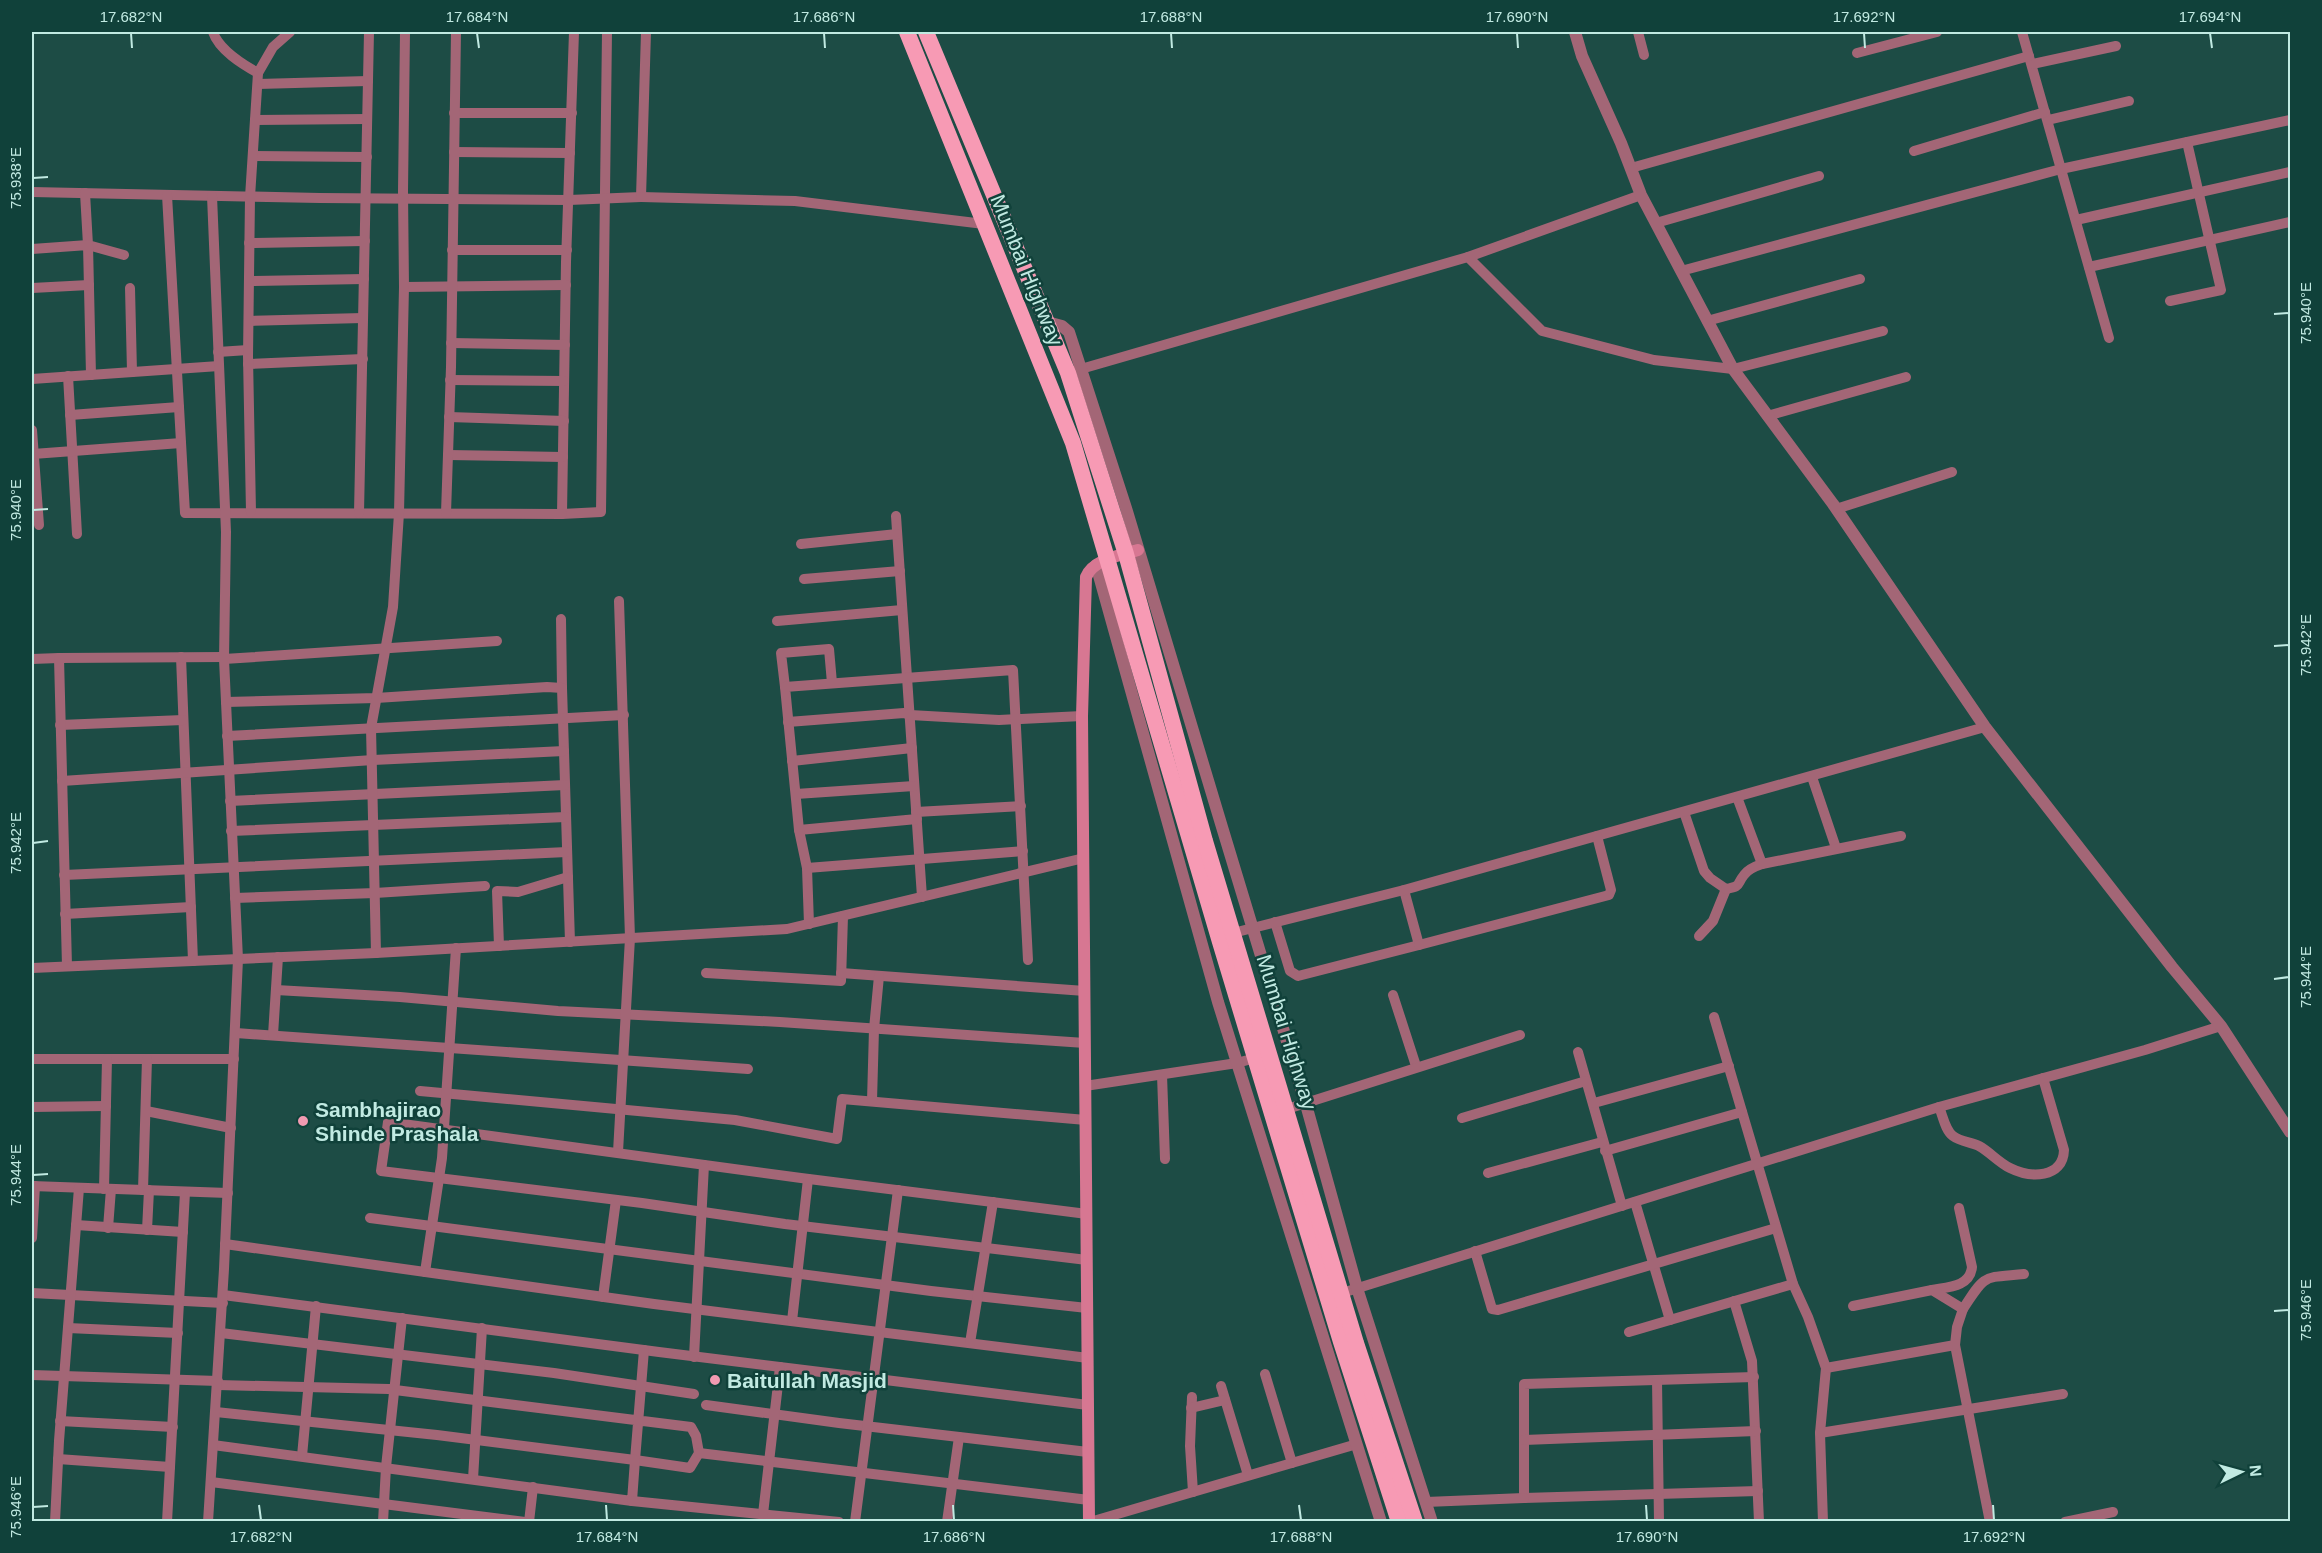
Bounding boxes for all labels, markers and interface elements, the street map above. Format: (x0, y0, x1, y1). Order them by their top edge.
text: 17.682°N (100, 8, 162, 25)
text: 17.684°N (446, 8, 508, 25)
text: 17.686°N (793, 8, 855, 25)
text: 17.688°N (1140, 8, 1202, 25)
text: 17.690°N (1486, 8, 1548, 25)
text: 17.692°N (1833, 8, 1895, 25)
text: 17.694°N (2179, 8, 2241, 25)
text: 75.938°E (7, 147, 24, 209)
street label: Mumbai Highway (986, 191, 1068, 349)
text: 75.940°E (2297, 282, 2314, 344)
text: 75.940°E (7, 479, 24, 541)
text: 75.942°E (2297, 614, 2314, 676)
text: 75.942°E (7, 812, 24, 874)
text: 75.944°E (2297, 946, 2314, 1008)
street label: Mumbai Highway (1252, 952, 1322, 1113)
place label: Sambhajirao Shinde Prashala (315, 1098, 479, 1145)
marker: Sambhajirao Shinde Prashala (296, 1114, 310, 1128)
text: 75.944°E (7, 1144, 24, 1206)
text: 75.946°E (2297, 1279, 2314, 1341)
place label: Baitullah Masjid (727, 1369, 887, 1392)
marker: Baitullah Masjid (708, 1373, 722, 1387)
north arrow (2211, 1442, 2271, 1502)
text: N (2246, 1464, 2264, 1477)
text: 75.946°E (7, 1476, 24, 1538)
text: 17.682°N (230, 1528, 292, 1545)
text: 17.684°N (576, 1528, 638, 1545)
text: 17.686°N (923, 1528, 985, 1545)
text: 17.688°N (1270, 1528, 1332, 1545)
text: 17.690°N (1616, 1528, 1678, 1545)
text: 17.692°N (1963, 1528, 2025, 1545)

